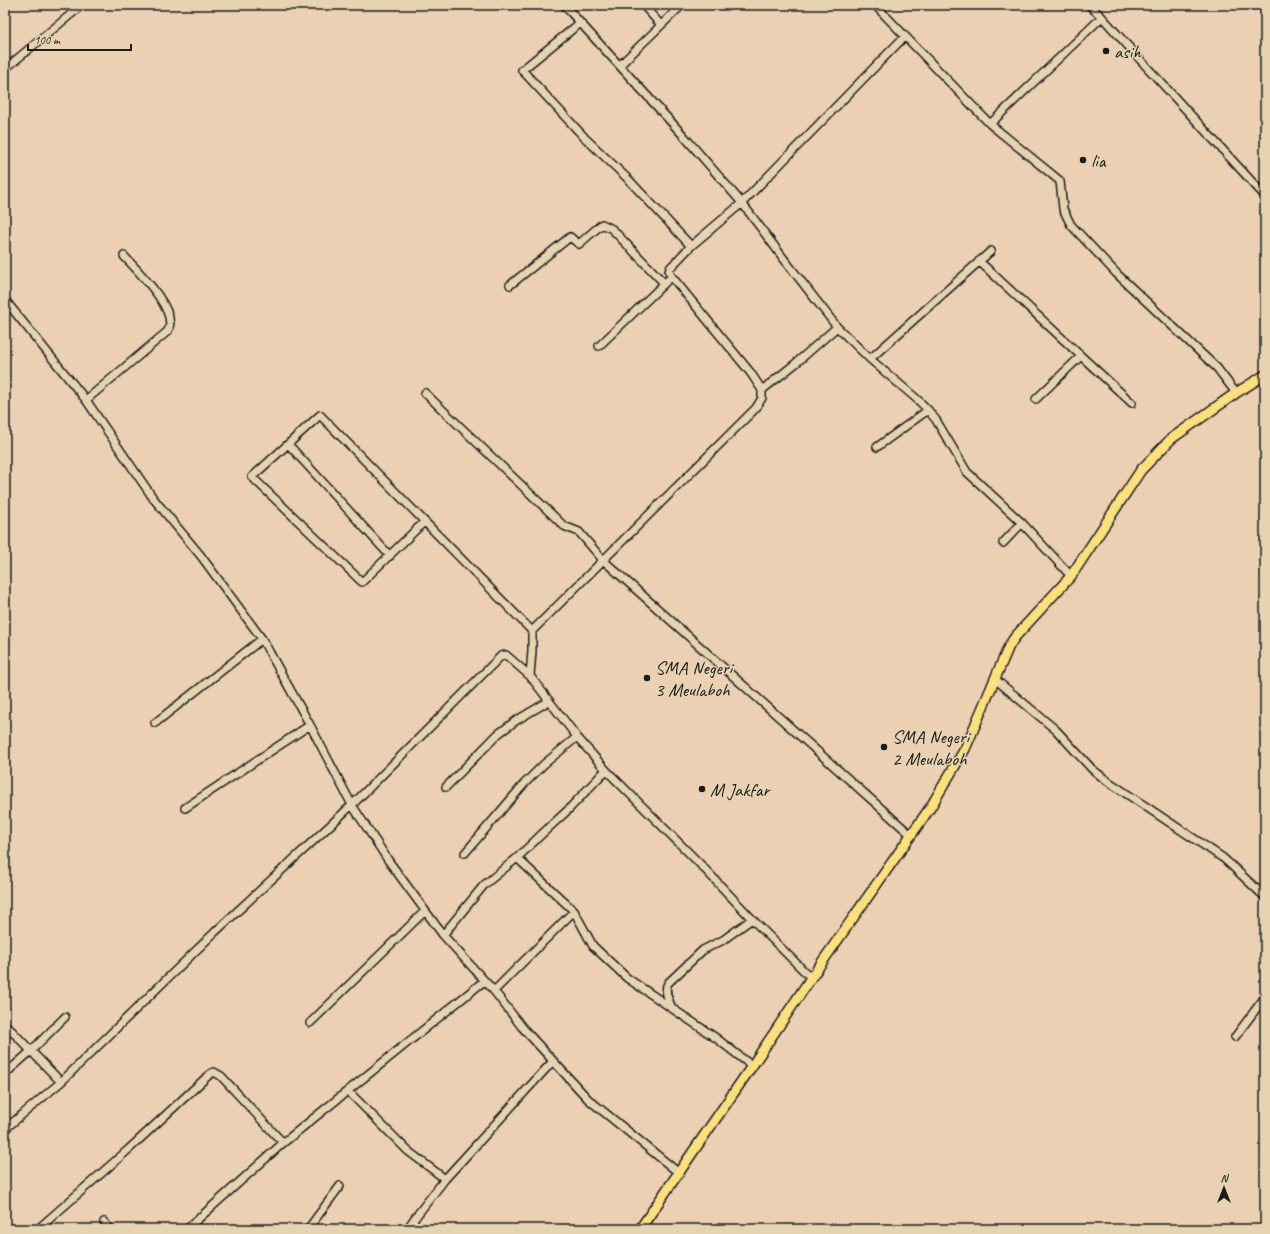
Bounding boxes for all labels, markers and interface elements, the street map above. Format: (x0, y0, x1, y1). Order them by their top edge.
scale bar (28, 26, 131, 52)
text: 100 m (34, 32, 61, 48)
place label: asih (1114, 40, 1142, 64)
marker: asih (1101, 46, 1111, 56)
place label: lia (1091, 149, 1107, 173)
marker: lia (1078, 155, 1088, 165)
place label: SMA Negeri 3 Meulaboh (655, 656, 735, 702)
marker: SMA Negeri 3 Meulaboh (642, 673, 652, 683)
place label: SMA Negeri 2 Meulaboh (892, 725, 972, 771)
marker: SMA Negeri 2 Meulaboh (879, 742, 889, 752)
place label: M Jakfar (710, 778, 771, 802)
marker: M Jakfar (697, 784, 707, 794)
north arrow (1204, 1168, 1244, 1208)
text: N (1221, 1171, 1230, 1185)

